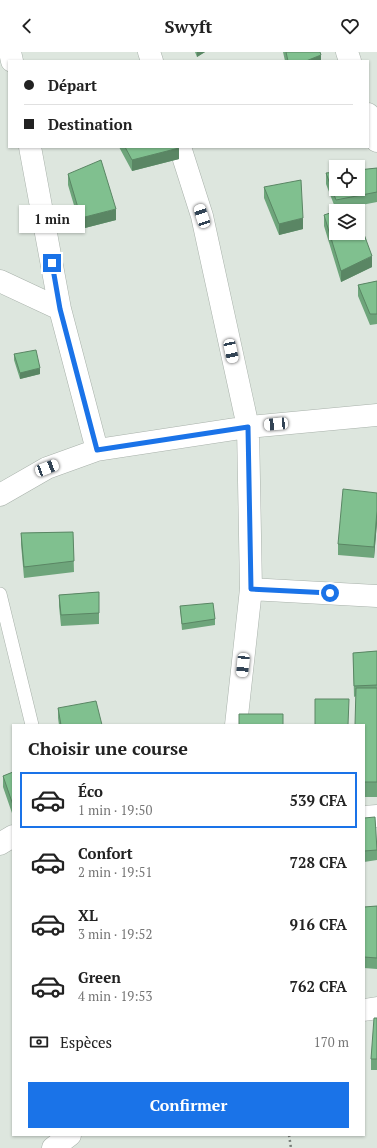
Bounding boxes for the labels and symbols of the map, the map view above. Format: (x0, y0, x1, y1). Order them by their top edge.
car (193, 203, 211, 229)
callout: 1 min (19, 205, 85, 233)
route end (43, 254, 61, 272)
car (223, 338, 239, 364)
car (264, 417, 288, 431)
car (34, 458, 60, 478)
route start (321, 584, 339, 602)
car (236, 652, 250, 678)

